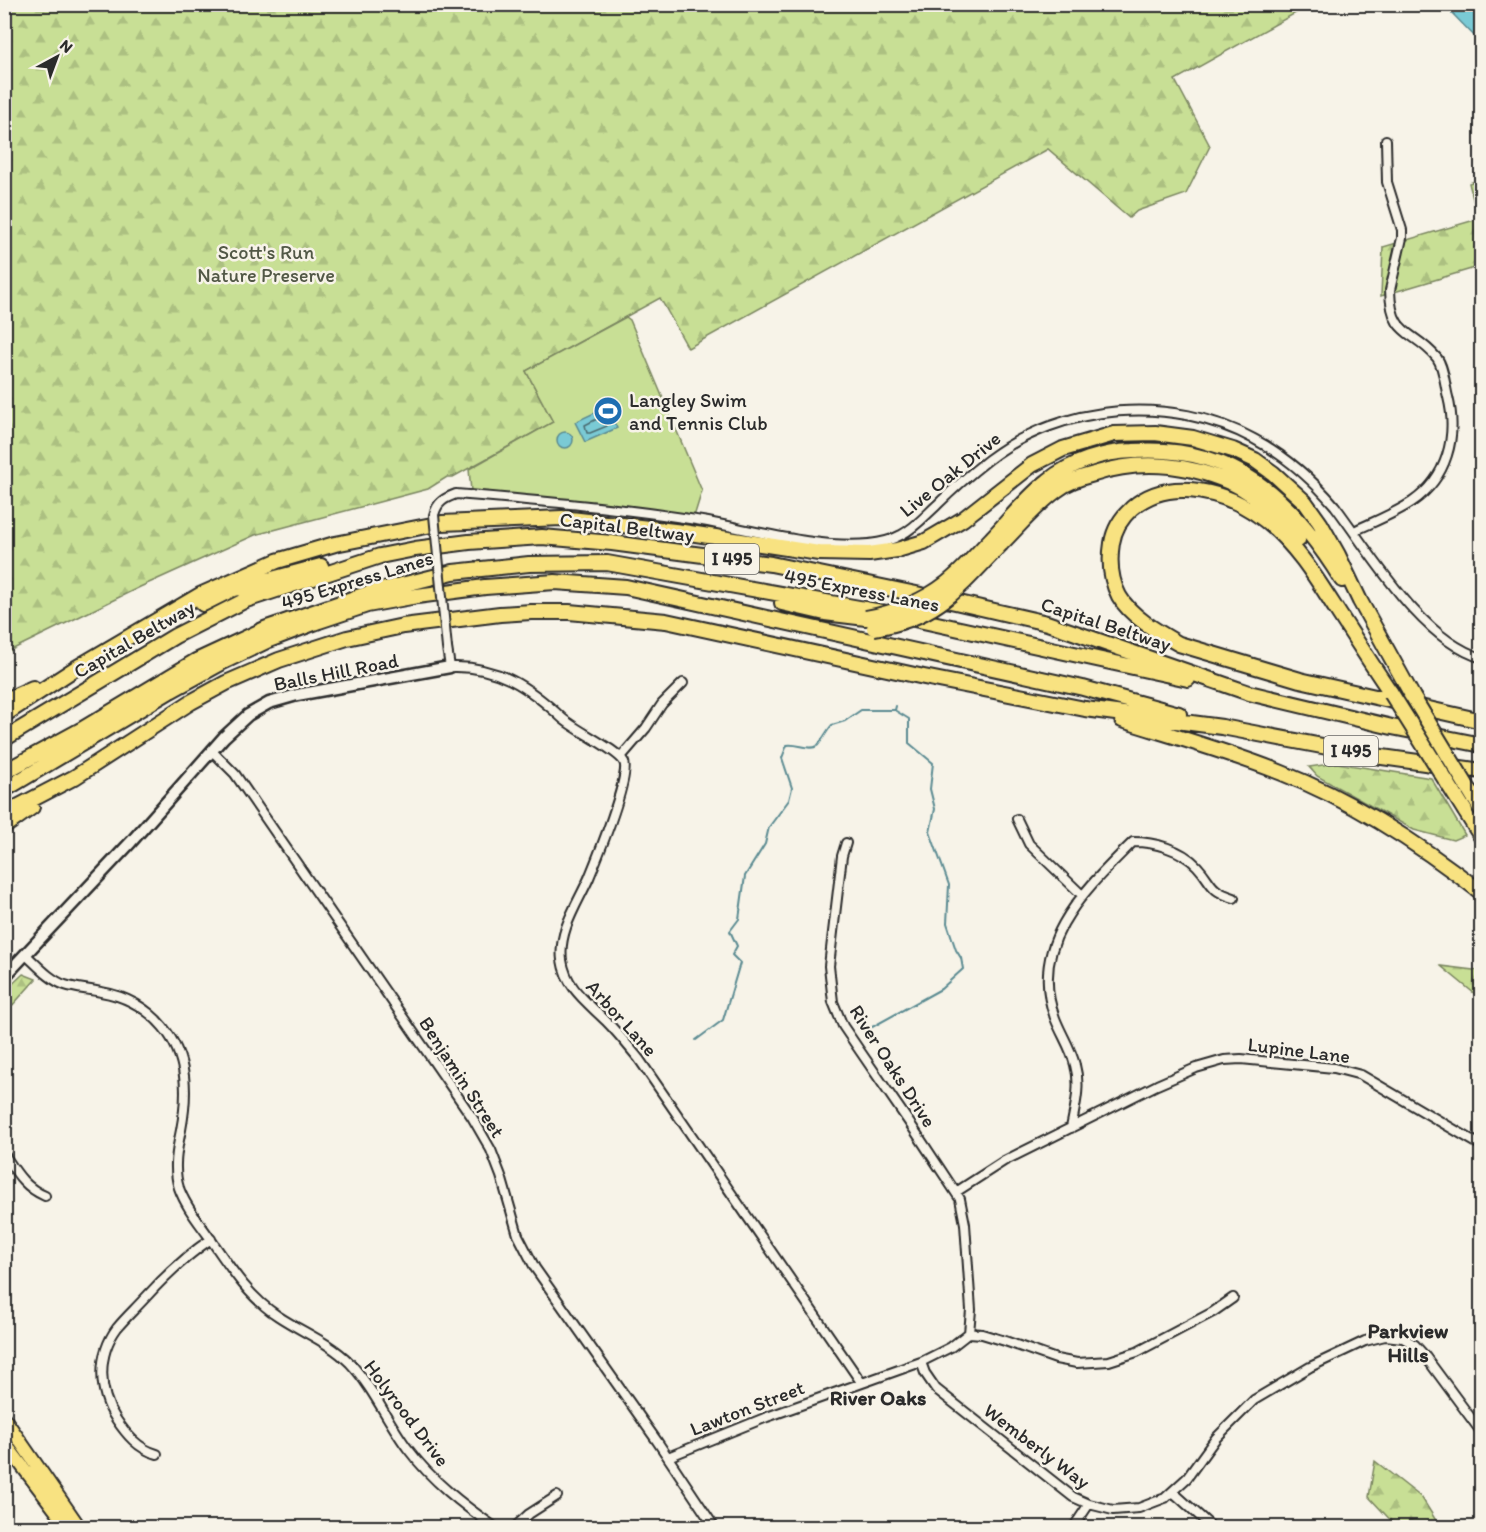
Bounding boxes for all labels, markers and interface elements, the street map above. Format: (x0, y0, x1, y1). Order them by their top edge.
north arrow (27, 27, 87, 87)
text: N (56, 35, 77, 57)
park label: Scott's Run Nature Preserve (197, 240, 335, 287)
place label: Langley Swim and Tennis Club (629, 388, 768, 435)
sports icon: Langley Swim and Tennis Club (592, 395, 624, 427)
street label: Live Oak Drive (895, 426, 1005, 522)
street label: Capital Beltway (558, 507, 696, 547)
road number: I 495 (705, 544, 759, 574)
street label: 495 Express Lanes (278, 545, 436, 615)
street label: 495 Express Lanes (782, 563, 942, 617)
street label: Capital Beltway (1038, 592, 1175, 657)
street label: Capital Beltway (69, 594, 199, 683)
street label: Balls Hill Road (272, 648, 401, 696)
road number: I 495 (1324, 736, 1378, 766)
street label: Arbor Lane (581, 975, 663, 1061)
street label: River Oaks Drive (844, 1000, 942, 1132)
street label: Benjamin Street (414, 1012, 510, 1142)
street label: Lupine Lane (1246, 1032, 1352, 1068)
district label: Parkview Hills (1368, 1318, 1449, 1367)
street label: Holyrood Drive (359, 1355, 455, 1471)
street label: Lawton Street (686, 1375, 808, 1441)
district label: River Oaks (830, 1385, 926, 1410)
street label: Wemberly Way (979, 1398, 1095, 1494)

